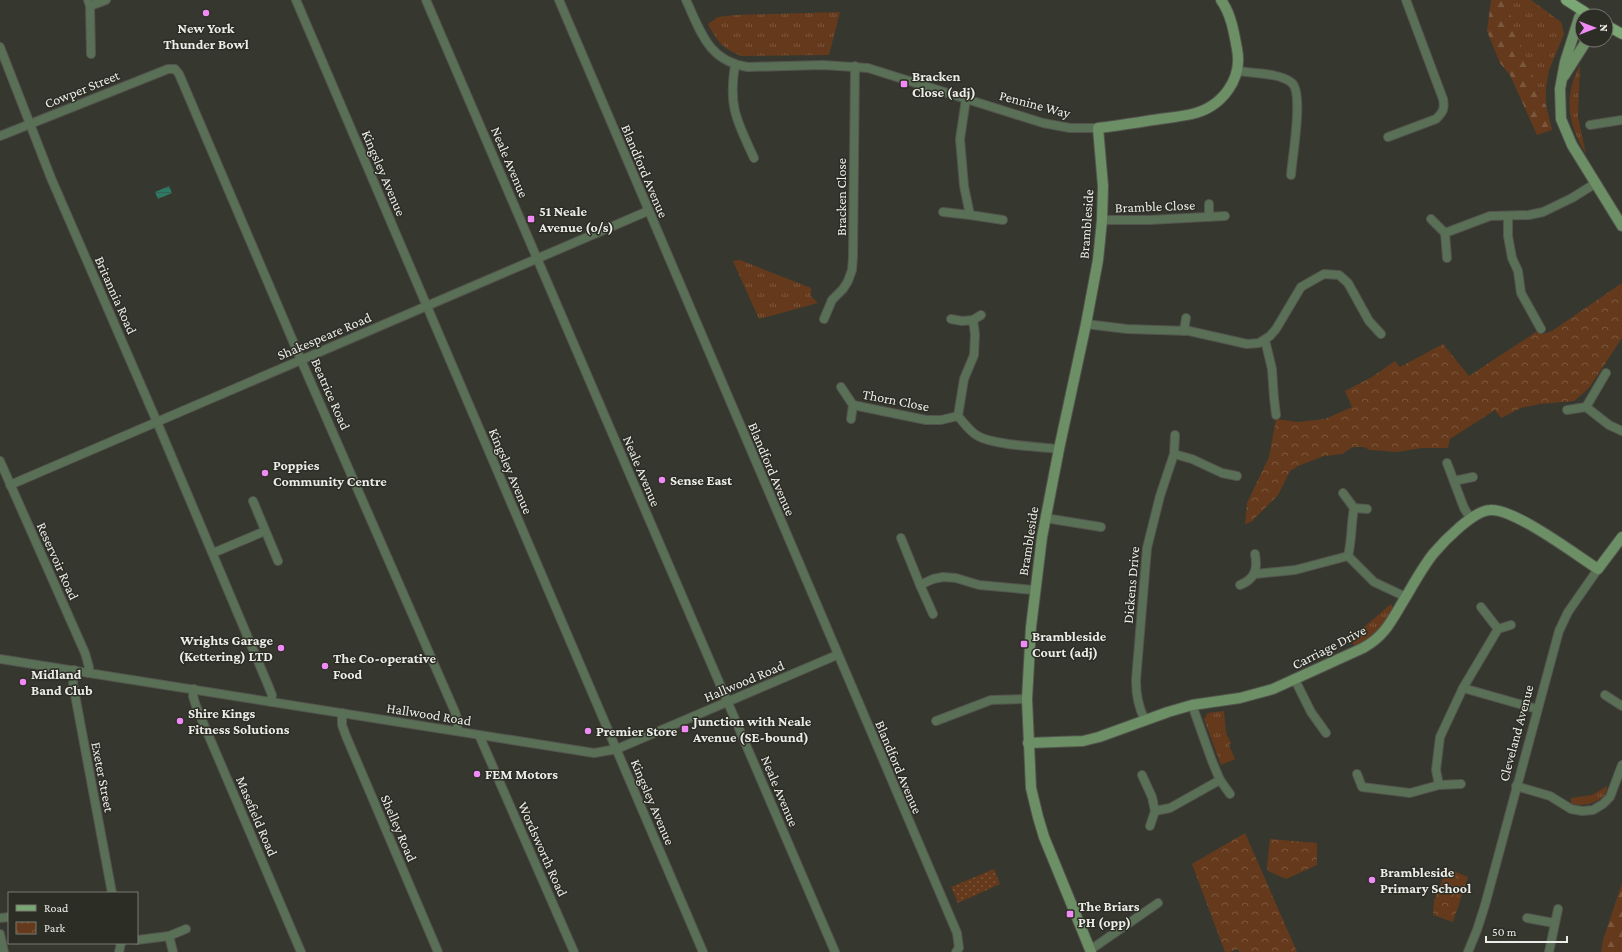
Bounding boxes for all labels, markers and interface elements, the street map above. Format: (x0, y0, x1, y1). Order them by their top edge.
marker: New York Thunder Bowl (201, 8, 211, 18)
north arrow (1574, 8, 1614, 48)
place label: New York Thunder Bowl (163, 20, 249, 52)
text: N (1598, 24, 1610, 32)
street label: Cowper Street (42, 67, 122, 111)
place label: Bracken Close (adj) (912, 68, 976, 101)
marker: Bracken Close (adj) (899, 79, 909, 89)
street label: Pennine Way (998, 87, 1073, 121)
street label: Blandford Avenue (618, 122, 672, 220)
street label: Neale Avenue (488, 124, 532, 200)
street label: Kingsley Avenue (359, 128, 409, 218)
street label: Bracken Close (833, 158, 849, 236)
street label: Brambleside (1076, 189, 1096, 259)
street label: Bramble Close (1115, 197, 1195, 215)
place label: 51 Neale Avenue (o/s) (538, 203, 614, 236)
marker: 51 Neale Avenue (o/s) (526, 214, 536, 224)
street label: Britannia Road (92, 254, 141, 337)
street label: Shakespeare Road (275, 309, 374, 363)
street label: Beatrice Road (308, 356, 354, 433)
street label: Thorn Close (861, 386, 931, 414)
street label: Blandford Avenue (745, 420, 799, 518)
street label: Kingsley Avenue (486, 426, 536, 516)
street label: Neale Avenue (620, 433, 664, 509)
place label: Poppies Community Centre (273, 457, 387, 489)
marker: Poppies Community Centre (260, 468, 270, 478)
place label: Sense East (670, 472, 733, 488)
marker: Sense East (657, 475, 667, 485)
street label: Brambleside (1015, 505, 1041, 577)
street label: Reservoir Road (34, 520, 83, 603)
street label: Dickens Drive (1120, 546, 1142, 624)
street label: Carriage Drive (1289, 622, 1369, 672)
place label: Brambleside Court (adj) (1032, 628, 1107, 661)
place label: Wrights Garage (Kettering) LTD (179, 632, 273, 665)
marker: Brambleside Court (adj) (1019, 639, 1029, 649)
marker: Wrights Garage (Kettering) LTD (276, 643, 286, 653)
place label: The Co-operative Food (333, 650, 436, 682)
street label: Hallwood Road (702, 657, 787, 705)
marker: The Co-operative Food (320, 661, 330, 671)
place label: Midland Band Club (31, 666, 93, 698)
marker: Midland Band Club (18, 677, 28, 687)
street label: Cleveland Avenue (1495, 683, 1537, 783)
street label: Hallwood Road (386, 699, 473, 729)
place label: Shire Kings Fitness Solutions (188, 705, 290, 737)
place label: Junction with Neale Avenue (SE-bound) (691, 713, 812, 746)
marker: Shire Kings Fitness Solutions (175, 716, 185, 726)
street label: Blandford Avenue (872, 718, 926, 816)
place label: Premier Store (596, 723, 678, 739)
marker: Junction with Neale Avenue (SE-bound) (680, 724, 690, 734)
marker: Premier Store (583, 726, 593, 736)
street label: Exeter Street (88, 741, 118, 814)
street label: Neale Avenue (758, 753, 802, 829)
street label: Kingsley Avenue (628, 757, 678, 847)
place label: FEM Motors (485, 766, 558, 782)
marker: FEM Motors (472, 769, 482, 779)
street label: Masefield Road (233, 774, 281, 859)
street label: Shelley Road (378, 792, 421, 864)
street label: Wordsworth Road (515, 799, 571, 899)
place label: Brambleside Primary School (1380, 864, 1471, 896)
marker: Brambleside Primary School (1367, 875, 1377, 885)
legend (8, 892, 138, 944)
place label: The Briars PH (opp) (1078, 898, 1140, 931)
text: Road (44, 901, 69, 915)
marker: The Briars PH (opp) (1065, 909, 1075, 919)
scale bar (1486, 918, 1567, 944)
text: Park (44, 921, 66, 935)
text: 50 m (1492, 925, 1517, 939)

